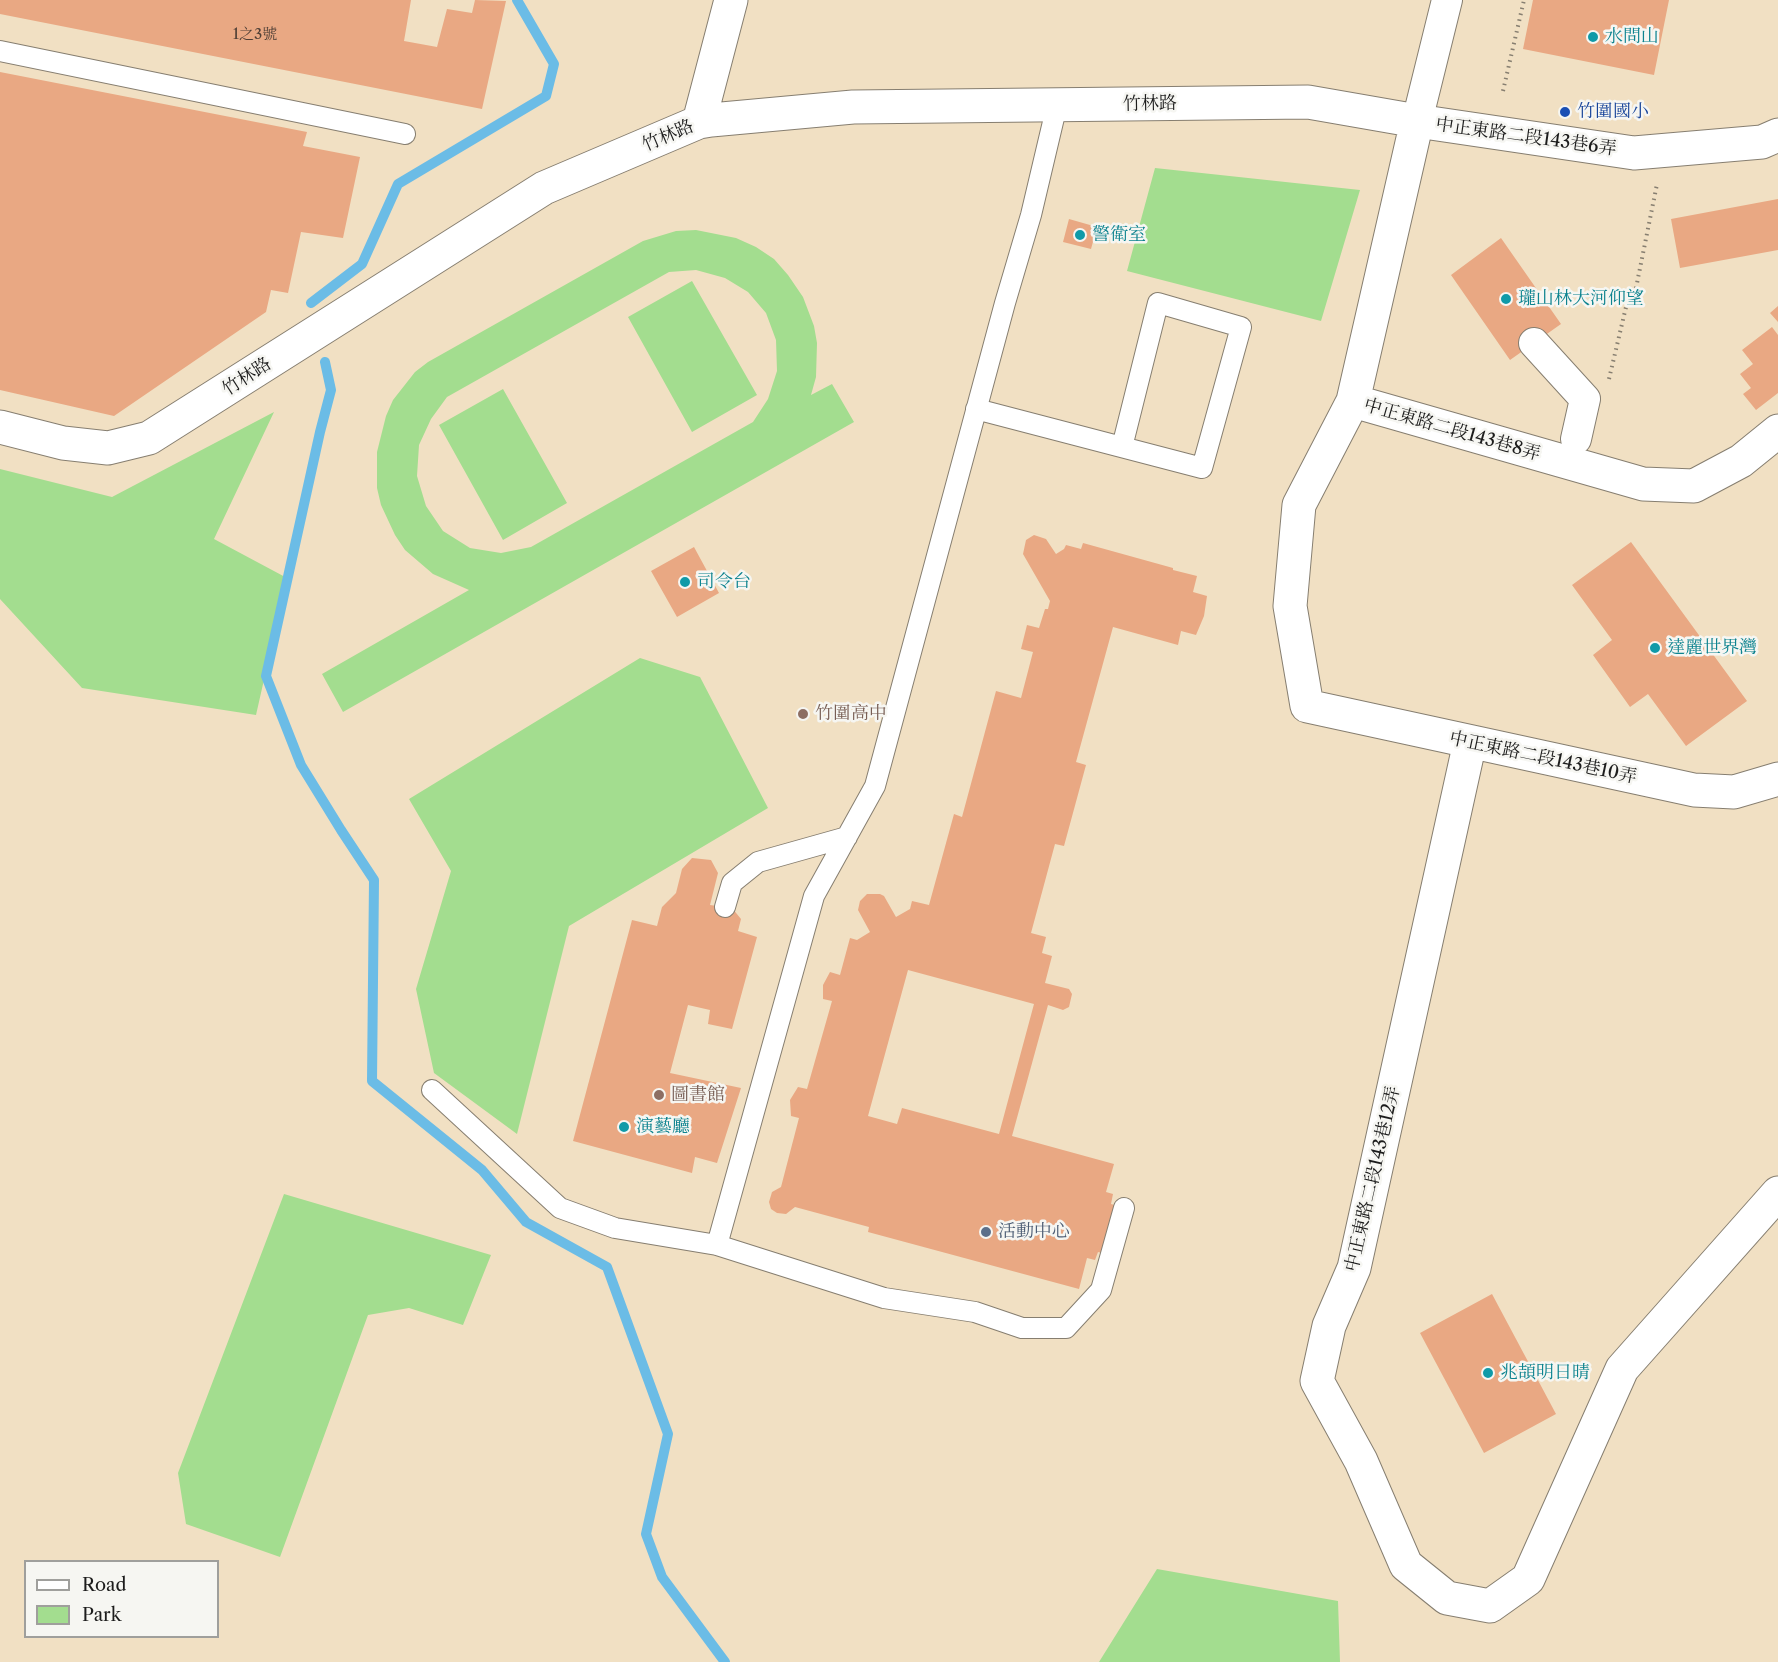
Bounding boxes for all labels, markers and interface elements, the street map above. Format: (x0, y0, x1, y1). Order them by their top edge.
house number: 1之3號 (233, 26, 277, 44)
place label: 水問山 (1605, 26, 1659, 48)
marker: 水問山 (1586, 30, 1600, 44)
street label: 竹林路 (1123, 93, 1177, 115)
place label: 竹圍國小 (1577, 101, 1649, 123)
marker: 竹圍國小 (1558, 105, 1572, 119)
street label: 中正東路二段143巷6弄 (1434, 114, 1618, 160)
street label: 竹林路 (639, 116, 697, 156)
place label: 警衛室 (1092, 224, 1146, 246)
marker: 警衛室 (1073, 228, 1087, 242)
place label: 瓏山林大河仰望 (1518, 288, 1644, 310)
marker: 瓏山林大河仰望 (1499, 292, 1513, 306)
street label: 竹林路 (218, 353, 276, 401)
street label: 中正東路二段143巷8弄 (1361, 394, 1543, 466)
place label: 司令台 (697, 571, 751, 593)
marker: 司令台 (678, 575, 692, 589)
place label: 達麗世界灣 (1667, 637, 1757, 659)
marker: 達麗世界灣 (1648, 641, 1662, 655)
place label: 竹圍高中 (815, 703, 887, 725)
marker: 竹圍高中 (796, 707, 810, 721)
street label: 中正東路二段143巷10弄 (1447, 728, 1639, 788)
place label: 圖書館 (671, 1084, 725, 1106)
street label: 中正東路二段143巷12弄 (1341, 1084, 1405, 1274)
marker: 圖書館 (652, 1088, 666, 1102)
place label: 演藝廳 (636, 1116, 690, 1138)
marker: 演藝廳 (617, 1120, 631, 1134)
place label: 活動中心 (998, 1221, 1070, 1243)
marker: 活動中心 (979, 1225, 993, 1239)
place label: 兆頡明日晴 (1500, 1362, 1590, 1384)
marker: 兆頡明日晴 (1481, 1366, 1495, 1380)
legend (24, 1560, 219, 1638)
text: Road (82, 1574, 127, 1596)
text: Park (82, 1604, 121, 1626)

